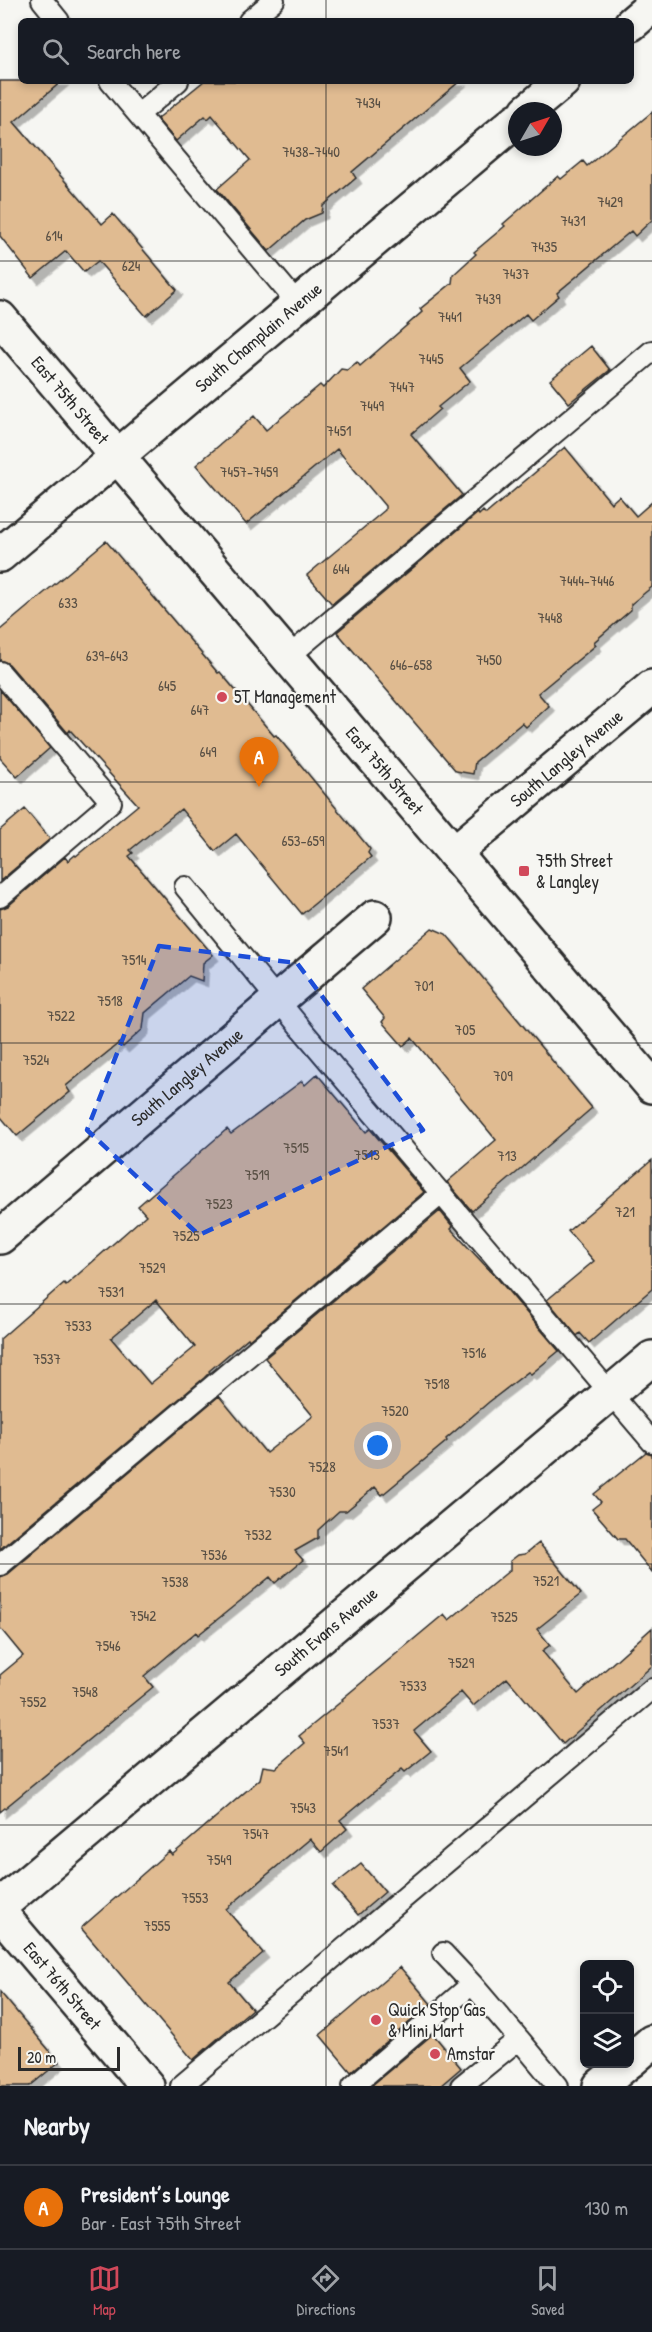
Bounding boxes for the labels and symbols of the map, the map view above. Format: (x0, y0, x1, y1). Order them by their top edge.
house number: 7434 (355, 92, 381, 113)
north arrow (508, 102, 562, 156)
house number: 7438-7440 (282, 141, 340, 162)
house number: 7429 (597, 191, 623, 212)
house number: 7431 (560, 210, 586, 231)
house number: 614 (45, 225, 63, 246)
house number: 7435 (531, 236, 558, 257)
house number: 624 (122, 255, 141, 276)
house number: 7437 (502, 263, 530, 284)
street label: South Champlain Avenue (189, 276, 327, 398)
house number: 7439 (475, 288, 501, 309)
house number: 7441 (438, 306, 462, 327)
house number: 7445 (418, 348, 444, 369)
street label: East 75th Street (26, 350, 116, 450)
house number: 7447 (389, 376, 415, 397)
house number: 7449 (360, 395, 385, 416)
house number: 7451 (327, 420, 351, 441)
house number: 7457-7459 (220, 461, 278, 482)
house number: 644 (332, 558, 350, 579)
house number: 7444-7446 (559, 570, 615, 591)
house number: 633 (58, 592, 78, 613)
house number: 7448 (537, 607, 563, 628)
house number: 639-643 (86, 645, 129, 666)
house number: 7450 (476, 649, 502, 670)
house number: 646-658 (390, 654, 432, 675)
house number: 645 (158, 675, 177, 696)
place label: 5T Management (234, 684, 337, 709)
marker: 5T Management (215, 690, 229, 704)
house number: 647 (190, 699, 210, 720)
street label: South Langley Avenue (505, 704, 628, 813)
street label: East 75th Street (340, 721, 430, 821)
pin: A (240, 738, 278, 787)
house number: 649 (199, 741, 217, 762)
house number: 653-659 (282, 830, 325, 851)
place label: 75th Street & Langley (536, 848, 613, 894)
marker: 75th Street & Langley (517, 864, 531, 878)
house number: 7514 (122, 949, 147, 970)
house number: 701 (414, 975, 434, 996)
house number: 7518 (97, 990, 123, 1011)
house number: 7522 (47, 1005, 75, 1026)
house number: 705 (455, 1019, 476, 1040)
street label: South Langley Avenue (125, 1022, 248, 1132)
house number: 7524 (23, 1049, 50, 1070)
house number: 709 (493, 1065, 513, 1086)
house number: 7515 (283, 1137, 309, 1158)
house number: 7513 (354, 1144, 380, 1165)
house number: 713 (497, 1145, 517, 1166)
house number: 7519 (245, 1164, 270, 1185)
house number: 7523 (205, 1193, 233, 1214)
house number: 721 (615, 1201, 635, 1222)
house number: 7525 (172, 1225, 200, 1246)
house number: 7529 (139, 1257, 166, 1278)
house number: 7531 (98, 1281, 124, 1302)
house number: 7533 (64, 1315, 92, 1336)
house number: 7516 (461, 1342, 487, 1363)
house number: 7537 (33, 1348, 61, 1369)
house number: 7518 (424, 1373, 450, 1394)
house number: 7520 (381, 1400, 409, 1421)
your location (363, 1431, 392, 1460)
house number: 7528 (308, 1456, 336, 1477)
house number: 7530 (268, 1481, 296, 1502)
house number: 7532 (244, 1524, 272, 1545)
house number: 7536 (201, 1544, 227, 1565)
house number: 7521 (533, 1570, 559, 1591)
house number: 7538 (162, 1571, 189, 1592)
street label: South Evans Avenue (269, 1581, 383, 1682)
house number: 7542 (130, 1605, 156, 1626)
house number: 7525 (490, 1606, 518, 1627)
house number: 7546 (95, 1635, 121, 1656)
house number: 7529 (448, 1652, 475, 1673)
house number: 7533 (399, 1675, 427, 1696)
house number: 7548 (72, 1681, 98, 1702)
house number: 7552 (19, 1691, 47, 1712)
house number: 7537 (372, 1713, 400, 1734)
house number: 7541 (324, 1740, 348, 1761)
house number: 7543 (290, 1797, 316, 1818)
house number: 7547 (243, 1823, 269, 1844)
house number: 7549 (207, 1849, 232, 1870)
house number: 7553 (182, 1887, 209, 1908)
house number: 7555 (144, 1915, 171, 1936)
street label: East 76th Street (18, 1936, 108, 2036)
place label: Quick Stop Gas & Mini Mart (388, 1997, 486, 2043)
marker: Quick Stop Gas & Mini Mart (369, 2013, 383, 2027)
place label: Amstar (447, 2041, 495, 2066)
scale bar (18, 2044, 120, 2072)
marker: Amstar (428, 2047, 442, 2061)

